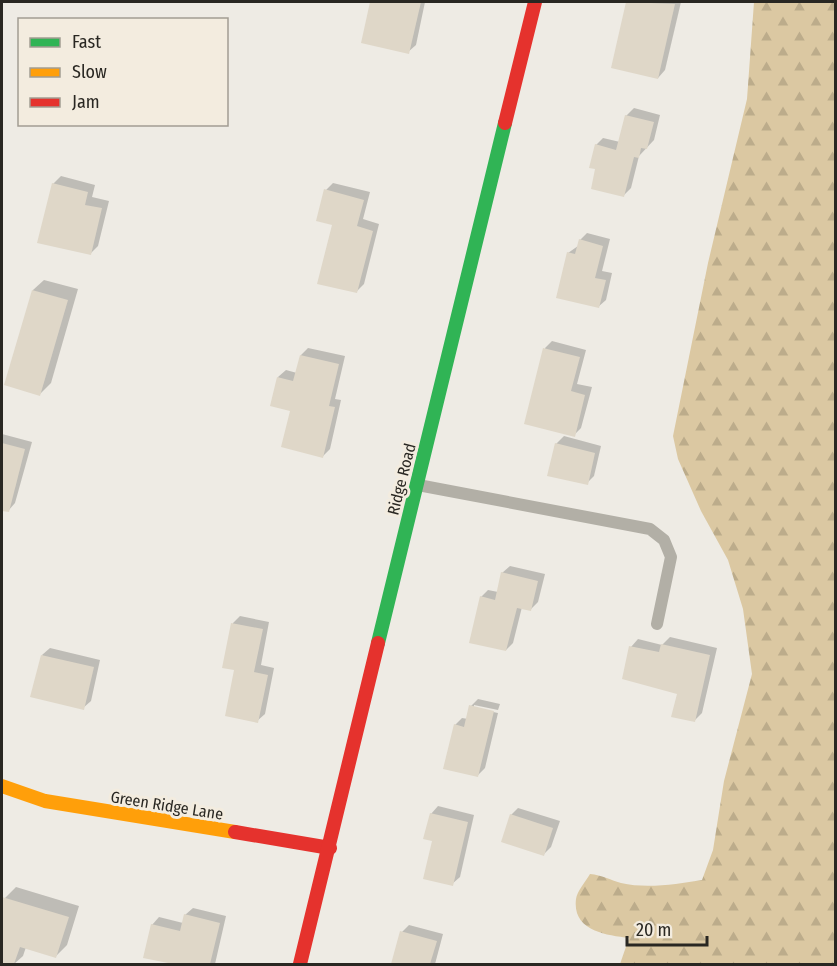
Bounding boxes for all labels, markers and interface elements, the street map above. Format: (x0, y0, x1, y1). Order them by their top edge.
legend (18, 18, 228, 126)
text: Fast (72, 31, 101, 53)
text: Slow (72, 61, 107, 83)
text: Jam (72, 91, 100, 113)
street label: Ridge Road (383, 441, 420, 517)
street label: Green Ridge Lane (109, 787, 225, 824)
scale bar (627, 909, 706, 947)
text: 20 m (636, 919, 671, 941)

